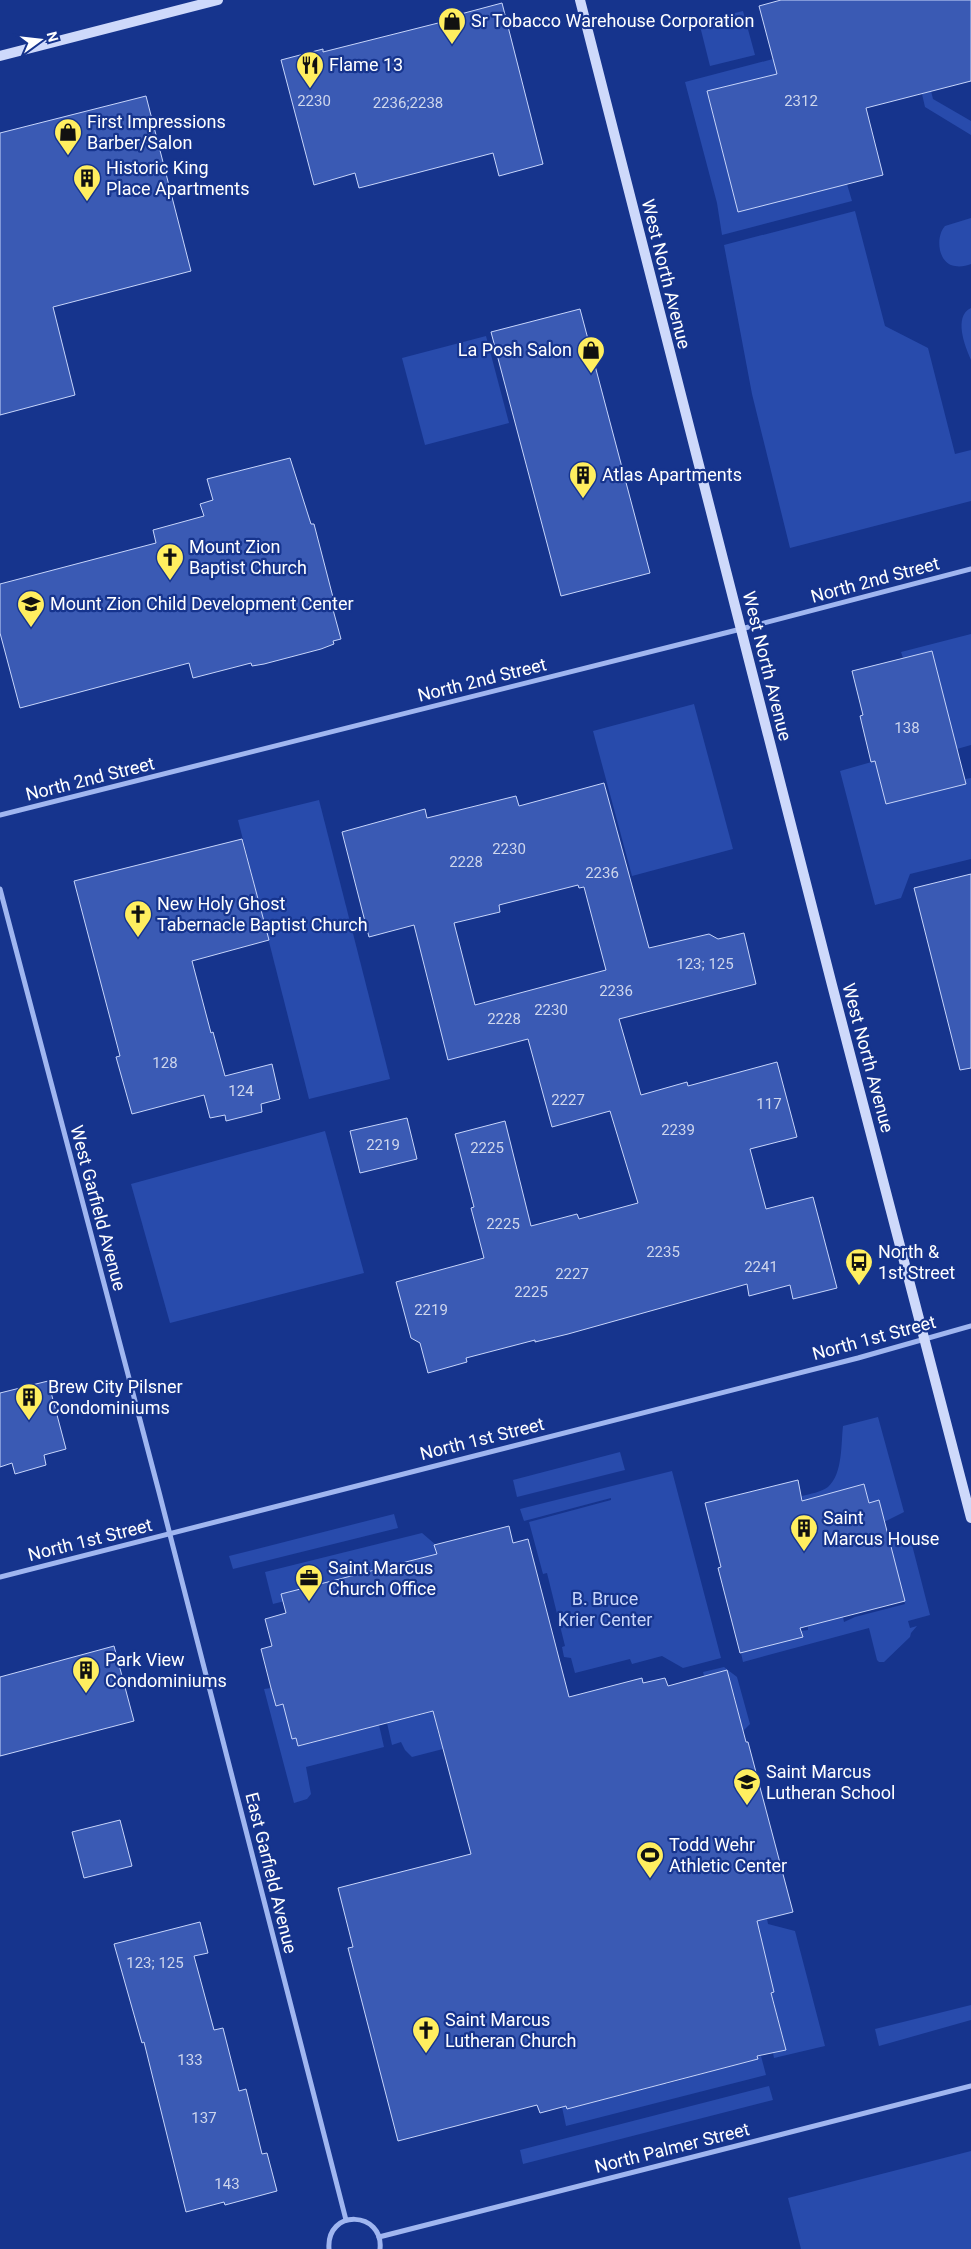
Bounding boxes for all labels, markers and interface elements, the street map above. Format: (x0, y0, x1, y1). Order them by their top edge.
shop icon: Sr Tobacco Warehouse Corporation (437, 6, 467, 45)
place label: Sr Tobacco Warehouse Corporation (471, 10, 754, 31)
north arrow (15, 15, 65, 65)
text: N (44, 30, 62, 43)
restaurant icon: Flame 13 (295, 50, 325, 89)
place label: Flame 13 (329, 54, 403, 75)
house number: 2230 (297, 92, 331, 110)
house number: 2312 (784, 92, 818, 110)
house number: 2236;2238 (373, 94, 443, 112)
place label: First Impressions Barber/Salon (87, 111, 226, 153)
shop icon: First Impressions Barber/Salon (53, 117, 83, 156)
place label: Historic King Place Apartments (106, 157, 249, 199)
building icon: Historic King Place Apartments (72, 163, 102, 202)
street label: West North Avenue (638, 197, 695, 351)
shop icon: La Posh Salon (576, 335, 606, 374)
place label: La Posh Salon (458, 339, 572, 360)
building icon: Atlas Apartments (568, 460, 598, 499)
place label: Atlas Apartments (602, 464, 742, 485)
place label: Mount Zion Baptist Church (189, 536, 307, 578)
church icon: Mount Zion Baptist Church (155, 542, 185, 581)
street label: North 2nd Street (808, 552, 941, 607)
school or university icon: Mount Zion Child Development Center (16, 589, 46, 628)
street label: West North Avenue (739, 589, 796, 743)
place label: Mount Zion Child Development Center (50, 593, 354, 614)
street label: North 2nd Street (415, 653, 549, 706)
house number: 138 (894, 719, 920, 737)
street label: North 2nd Street (23, 752, 157, 805)
house number: 2230 (492, 840, 526, 858)
house number: 2228 (449, 853, 483, 871)
house number: 2236 (585, 864, 619, 882)
place label: New Holy Ghost Tabernacle Baptist Church (157, 893, 368, 935)
church icon: New Holy Ghost Tabernacle Baptist Church (123, 899, 153, 938)
house number: 123; 125 (676, 955, 734, 973)
street label: West North Avenue (838, 981, 899, 1135)
house number: 2236 (599, 982, 633, 1000)
house number: 2230 (534, 1001, 568, 1019)
house number: 2228 (487, 1010, 521, 1028)
house number: 128 (152, 1054, 178, 1072)
house number: 124 (228, 1082, 254, 1100)
house number: 2227 (551, 1091, 585, 1109)
house number: 117 (756, 1095, 782, 1113)
house number: 2239 (661, 1121, 695, 1139)
street label: West Garfield Avenue (66, 1123, 131, 1293)
house number: 2219 (366, 1136, 400, 1154)
house number: 2225 (470, 1139, 504, 1157)
house number: 2225 (486, 1215, 520, 1233)
place label: North & 1st Street (878, 1241, 955, 1283)
house number: 2235 (646, 1243, 680, 1261)
bus stop icon: North & 1st Street (844, 1247, 874, 1286)
house number: 2241 (744, 1258, 778, 1276)
house number: 2227 (555, 1265, 589, 1283)
house number: 2225 (514, 1283, 548, 1301)
house number: 2219 (414, 1301, 448, 1319)
street label: North 1st Street (810, 1311, 938, 1364)
place label: Brew City Pilsner Condominiums (48, 1376, 183, 1418)
building icon: Brew City Pilsner Condominiums (14, 1382, 44, 1421)
street label: North 1st Street (418, 1413, 546, 1464)
place label: Saint Marcus House (823, 1507, 939, 1549)
building icon: Saint Marcus House (789, 1513, 819, 1552)
street label: North 1st Street (26, 1514, 154, 1565)
place label: Saint Marcus Church Office (328, 1557, 436, 1599)
office icon: Saint Marcus Church Office (294, 1563, 324, 1602)
park label: B. Bruce Krier Center (558, 1588, 652, 1630)
place label: Park View Condominiums (105, 1649, 227, 1691)
building icon: Park View Condominiums (71, 1655, 101, 1694)
place label: Saint Marcus Lutheran School (766, 1761, 895, 1803)
school or university icon: Saint Marcus Lutheran School (732, 1767, 762, 1806)
street label: East Garfield Avenue (241, 1790, 302, 1956)
place label: Todd Wehr Athletic Center (669, 1834, 787, 1876)
sports icon: Todd Wehr Athletic Center (635, 1840, 665, 1879)
house number: 123; 125 (126, 1954, 184, 1972)
place label: Saint Marcus Lutheran Church (445, 2009, 576, 2051)
church icon: Saint Marcus Lutheran Church (411, 2015, 441, 2054)
house number: 133 (177, 2051, 203, 2069)
house number: 137 (191, 2109, 217, 2127)
street label: North Palmer Street (592, 2118, 752, 2177)
house number: 143 (214, 2175, 240, 2193)

